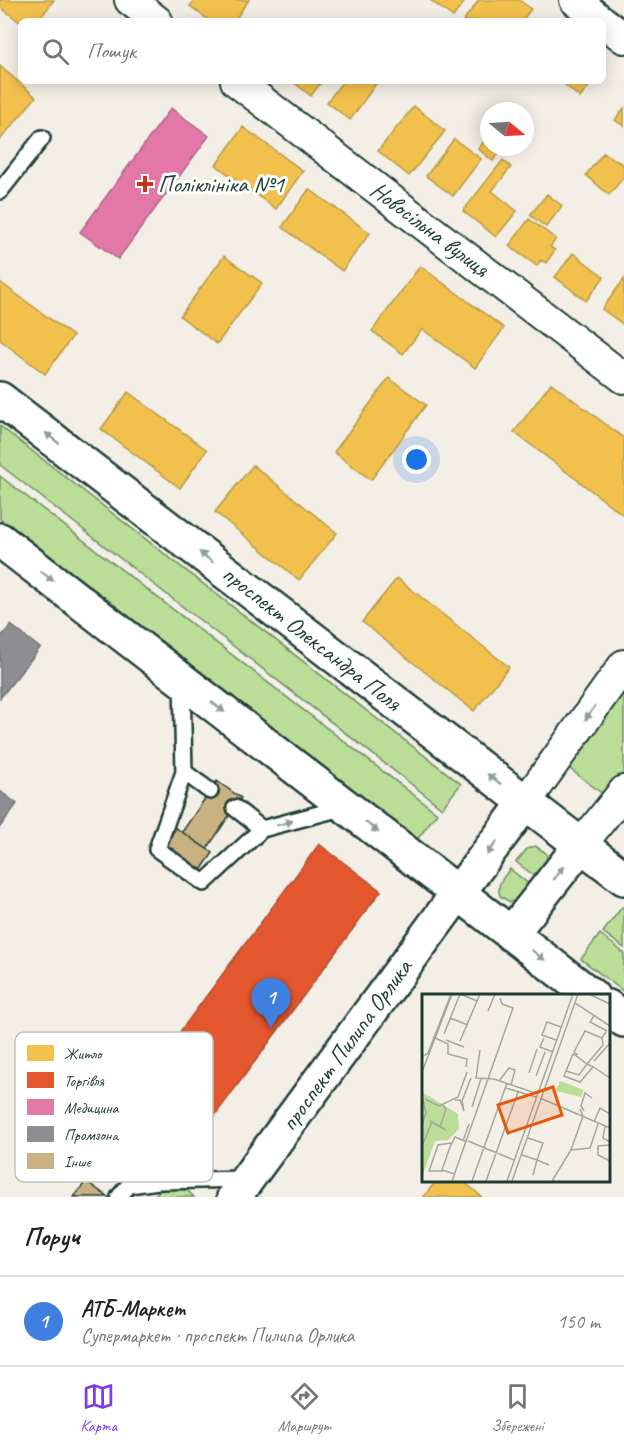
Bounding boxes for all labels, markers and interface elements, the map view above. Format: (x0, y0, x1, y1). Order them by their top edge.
search box (18, 18, 606, 84)
icon: search (39, 35, 72, 68)
text: Пошук (87, 37, 136, 65)
north arrow (480, 102, 534, 156)
place label: Поліклініка №1 (158, 169, 285, 199)
marker: Поліклініка №1 (136, 175, 154, 193)
street label: Новосільна вулиця (365, 175, 496, 284)
one-way arrow (44, 433, 59, 445)
your location (402, 445, 431, 474)
one-way arrow (199, 552, 214, 564)
street label: проспект Олександра Поля (216, 559, 409, 718)
one-way arrow (39, 569, 54, 581)
one-way arrow (210, 701, 226, 713)
one-way arrow (584, 704, 596, 720)
one-way arrow (486, 772, 502, 785)
one-way arrow (277, 818, 295, 827)
one-way arrow (364, 820, 380, 833)
one-way arrow (486, 839, 498, 855)
one-way arrow (553, 865, 565, 881)
one-way arrow (530, 948, 545, 960)
street label: проспект Пилипа Орлика (274, 952, 419, 1137)
pin: 1 (252, 978, 290, 1028)
inset map (422, 994, 609, 1182)
legend (15, 1032, 213, 1182)
text: Житло (64, 1044, 104, 1064)
text: Торгівля (64, 1071, 105, 1091)
text: Медицина (64, 1098, 120, 1118)
text: Промзона (64, 1125, 119, 1145)
text: Інше (64, 1152, 93, 1172)
text: Поруч (24, 1220, 80, 1253)
text: АТБ-Маркет (81, 1295, 186, 1323)
text: 1 (39, 1309, 48, 1334)
text: 150 m (557, 1309, 600, 1334)
text: Супермаркет · проспект Пилипа Орлика (81, 1323, 354, 1348)
tab: Карта (80, 1380, 117, 1436)
tab: Маршрут (278, 1380, 331, 1436)
tab: Збережені (491, 1380, 544, 1436)

